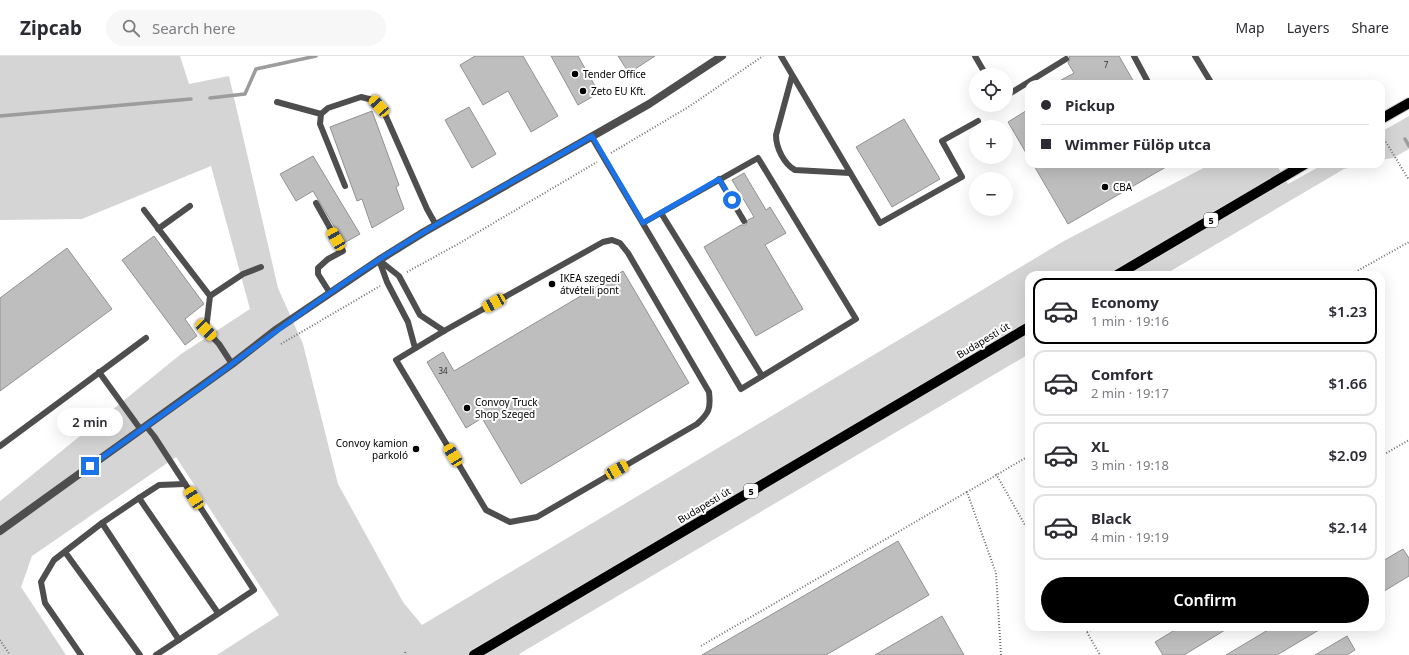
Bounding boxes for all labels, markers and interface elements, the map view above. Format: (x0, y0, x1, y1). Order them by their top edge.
search box (106, 10, 386, 46)
text: Zipcab (20, 15, 82, 41)
icon: search (120, 17, 142, 39)
text: Search here (152, 18, 235, 38)
text: Map (1236, 18, 1265, 37)
text: Layers (1287, 18, 1329, 37)
text: Share (1351, 18, 1389, 37)
house number: 7 (1104, 59, 1109, 70)
place label: Tender Office (583, 67, 646, 81)
map controls (969, 68, 1013, 216)
button: locate (969, 68, 1013, 112)
marker: Tender Office (570, 69, 580, 79)
place label: Zeto EU Kft. (591, 84, 646, 98)
marker: Zeto EU Kft. (578, 86, 588, 96)
car (367, 93, 391, 119)
text: Pickup (1065, 95, 1115, 115)
button: + (969, 120, 1013, 164)
text: Wimmer Fülöp utca (1065, 134, 1211, 154)
button: − (969, 172, 1013, 216)
place label: CBA (1113, 180, 1133, 194)
marker: CBA (1100, 182, 1110, 192)
route start (723, 191, 741, 209)
road number: 5 (1204, 213, 1218, 227)
car (325, 226, 347, 252)
place label: IKEA szegedi átvételi pont (560, 271, 620, 297)
marker: IKEA szegedi átvételi pont (547, 279, 557, 289)
car (481, 292, 507, 314)
text: Economy (1091, 292, 1159, 312)
icon: car (1043, 293, 1079, 329)
text: $1.23 (1329, 301, 1367, 321)
text: 1 min · 19:16 (1091, 312, 1169, 330)
car (193, 317, 219, 343)
street label: Budapesti út (954, 318, 1012, 361)
text: Comfort (1091, 364, 1153, 384)
house number: 34 (438, 365, 448, 376)
icon: car (1043, 365, 1079, 401)
text: $1.66 (1329, 373, 1367, 393)
text: 2 min · 19:17 (1091, 384, 1169, 402)
place label: Convoy Truck Shop Szeged (475, 395, 538, 421)
marker: Convoy Truck Shop Szeged (462, 403, 472, 413)
callout: 2 min (57, 408, 123, 436)
text: 2 min (72, 413, 108, 431)
place label: Convoy kamion parkoló (336, 436, 408, 462)
text: XL (1091, 436, 1109, 456)
icon: car (1043, 437, 1079, 473)
car (442, 442, 464, 468)
marker: Convoy kamion parkoló (411, 444, 421, 454)
text: $2.09 (1329, 445, 1367, 465)
text: 3 min · 19:18 (1091, 456, 1169, 474)
route end (81, 457, 99, 475)
car (604, 459, 630, 481)
street label: Budapesti út (675, 483, 733, 526)
road number: 5 (744, 484, 758, 498)
car (182, 485, 206, 511)
text: Black (1091, 508, 1131, 528)
icon: car (1043, 509, 1079, 545)
text: $2.14 (1329, 517, 1367, 537)
text: 4 min · 19:19 (1091, 528, 1169, 546)
button: Confirm (1041, 577, 1369, 623)

